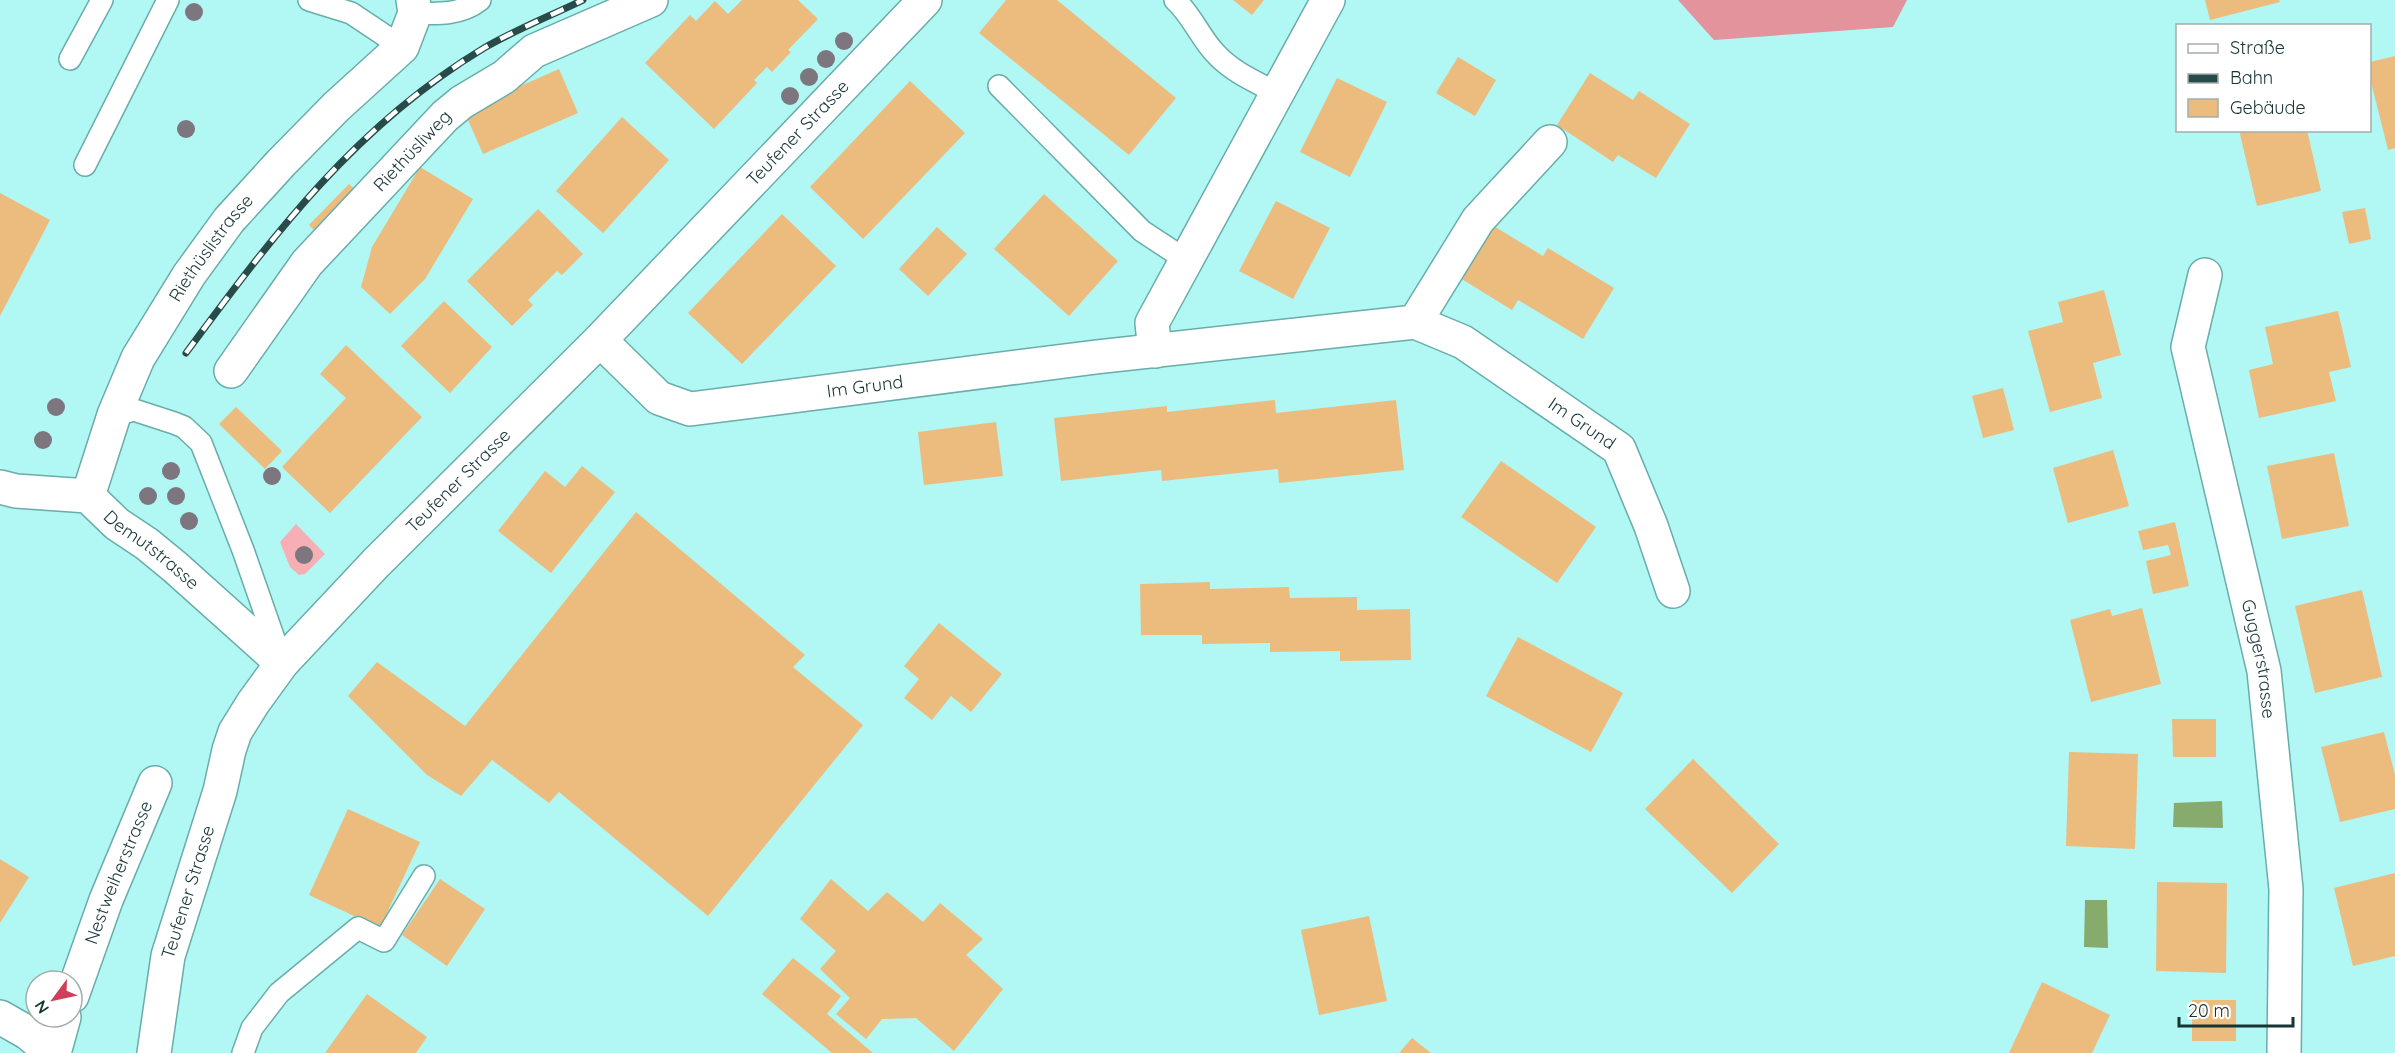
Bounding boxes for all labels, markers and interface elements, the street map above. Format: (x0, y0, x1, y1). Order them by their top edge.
legend (2176, 24, 2371, 132)
text: Straße (2230, 36, 2285, 59)
text: Bahn (2230, 66, 2273, 89)
street label: Teufener Strasse (741, 75, 854, 191)
text: Gebäude (2230, 96, 2306, 119)
street label: Riethüsliweg (368, 105, 456, 196)
street label: Riethüslistrasse (163, 189, 258, 306)
street label: Im Grund (825, 370, 904, 402)
street label: Im Grund (1544, 392, 1620, 454)
street label: Teufener Strasse (401, 424, 515, 538)
street label: Demutstrasse (99, 505, 204, 594)
street label: Guggerstrasse (2237, 597, 2281, 720)
street label: Nestweiherstrasse (79, 797, 157, 947)
street label: Teufener Strasse (156, 822, 219, 961)
north arrow (24, 969, 84, 1029)
scale bar (2179, 990, 2293, 1028)
text: N (30, 997, 53, 1018)
text: 20 m (2188, 999, 2230, 1022)

